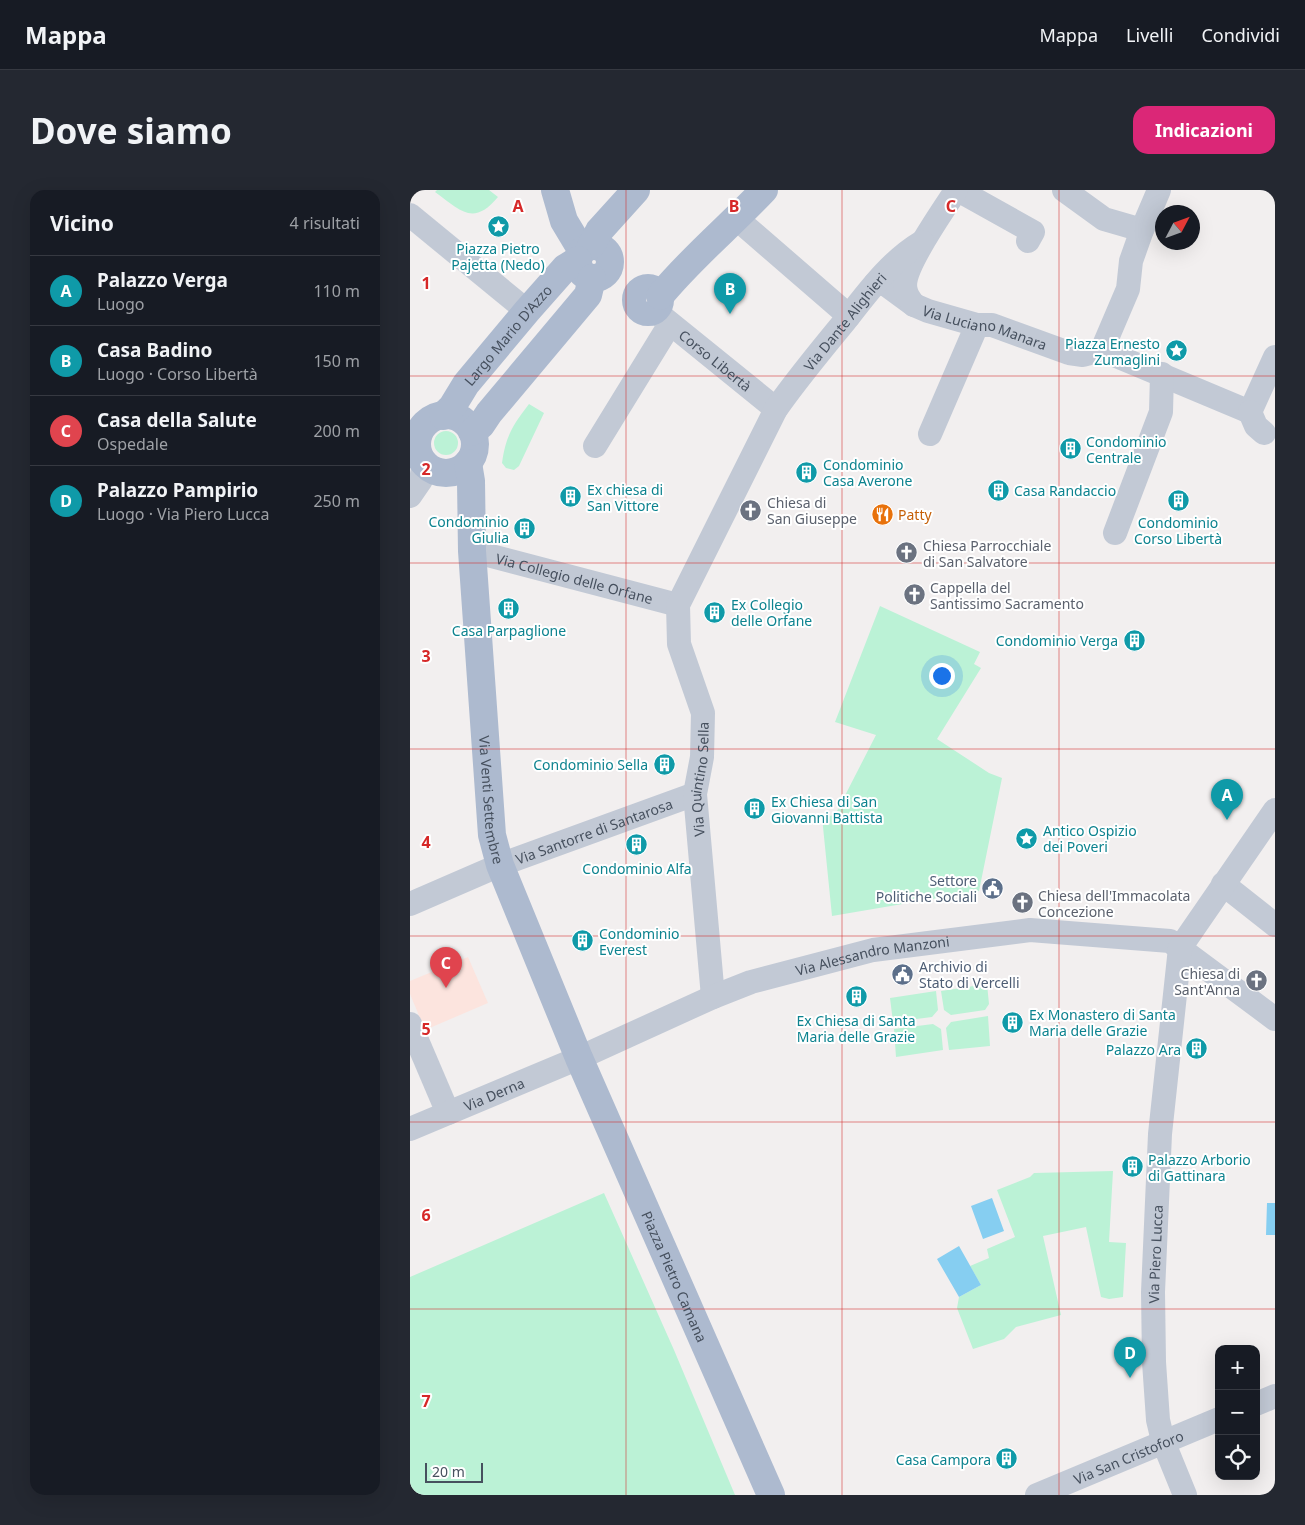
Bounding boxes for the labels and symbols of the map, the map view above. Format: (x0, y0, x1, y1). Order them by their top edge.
text: A (512, 195, 524, 217)
text: B (729, 195, 739, 217)
text: C (946, 195, 956, 217)
north arrow (1155, 205, 1200, 250)
place icon: Piazza Pietro Pajetta (Nedo) (486, 214, 510, 238)
place label: Piazza Pietro Pajetta (Nedo) (451, 239, 545, 274)
street label: Via Dante Alighieri (799, 268, 890, 374)
text: 1 (421, 272, 431, 294)
pin: B (714, 273, 746, 314)
street label: Largo Mario D'Azzo (459, 280, 556, 389)
street label: Via Luciano Manara (920, 300, 1050, 354)
street label: Corso Libertà (675, 325, 756, 395)
place label: Piazza Ernesto Zumaglini (1065, 334, 1160, 369)
place icon: Piazza Ernesto Zumaglini (1164, 339, 1188, 363)
place label: Condominio Centrale (1086, 432, 1167, 467)
building icon: Condominio Centrale (1058, 437, 1082, 461)
place label: Condominio Casa Averone (823, 455, 912, 490)
text: 2 (421, 458, 431, 480)
building icon: Condominio Casa Averone (795, 460, 819, 484)
building icon: Casa Randaccio (986, 478, 1010, 502)
place label: Ex chiesa di San Vittore (587, 480, 663, 515)
place label: Casa Randaccio (1014, 481, 1116, 500)
building icon: Ex chiesa di San Vittore (559, 485, 583, 509)
building icon: Condominio Corso Libertà (1166, 488, 1190, 512)
place label: Chiesa di San Giuseppe (767, 493, 857, 528)
church icon: Chiesa di San Giuseppe (739, 498, 763, 522)
restaurant icon: Patty (870, 502, 894, 526)
place label: Patty (898, 505, 932, 524)
place label: Condominio Giulia (429, 512, 509, 547)
place label: Condominio Corso Libertà (1134, 513, 1222, 548)
building icon: Condominio Giulia (513, 517, 537, 541)
place label: Chiesa Parrocchiale di San Salvatore (923, 536, 1051, 571)
church icon: Chiesa Parrocchiale di San Salvatore (895, 541, 919, 565)
street label: Via Collegio delle Orfane (494, 548, 655, 608)
place label: Cappella del Santissimo Sacramento (930, 578, 1084, 613)
church icon: Cappella del Santissimo Sacramento (902, 583, 926, 607)
place label: Ex Collegio delle Orfane (731, 595, 812, 630)
building icon: Casa Parpaglione (497, 596, 521, 620)
building icon: Ex Collegio delle Orfane (703, 600, 727, 624)
place label: Casa Parpaglione (452, 621, 566, 640)
building icon: Condominio Verga (1122, 628, 1146, 652)
place label: Condominio Verga (996, 631, 1118, 650)
text: 3 (421, 645, 431, 667)
your location (929, 663, 955, 689)
street label: Via Quintino Sella (685, 721, 712, 837)
street label: Via Venti Settembre (476, 735, 509, 866)
building icon: Condominio Sella (652, 752, 676, 776)
place label: Condominio Sella (533, 755, 648, 774)
pin: A (1211, 779, 1243, 820)
place label: Ex Chiesa di San Giovanni Battista (771, 792, 883, 827)
street label: Via Santorre di Santarosa (513, 794, 675, 868)
building icon: Ex Chiesa di San Giovanni Battista (743, 797, 767, 821)
place label: Antico Ospizio dei Poveri (1043, 821, 1137, 856)
place icon: Antico Ospizio dei Poveri (1015, 826, 1039, 850)
text: 4 (421, 831, 431, 853)
building icon: Condominio Alfa (625, 833, 649, 857)
place label: Condominio Alfa (582, 859, 692, 878)
place label: Settore Politiche Sociali (876, 871, 977, 906)
public building icon: Settore Politiche Sociali (981, 876, 1005, 900)
place label: Chiesa dell'Immacolata Concezione (1038, 886, 1190, 921)
church icon: Chiesa dell'Immacolata Concezione (1010, 891, 1034, 915)
place label: Condominio Everest (599, 924, 680, 959)
building icon: Condominio Everest (571, 929, 595, 953)
street label: Via Alessandro Manzoni (793, 931, 950, 979)
pin: C (430, 947, 462, 988)
place label: Archivio di Stato di Vercelli (919, 957, 1020, 992)
public building icon: Archivio di Stato di Vercelli (891, 962, 915, 986)
place label: Chiesa di Sant'Anna (1174, 964, 1240, 999)
church icon: Chiesa di Sant'Anna (1244, 969, 1268, 993)
building icon: Ex Chiesa di Santa Maria delle Grazie (844, 985, 868, 1009)
place label: Ex Monastero di Santa Maria delle Grazie (1029, 1005, 1176, 1040)
building icon: Ex Monastero di Santa Maria delle Grazie (1001, 1010, 1025, 1034)
place label: Ex Chiesa di Santa Maria delle Grazie (797, 1011, 916, 1046)
text: 5 (421, 1018, 431, 1040)
building icon: Palazzo Ara (1185, 1037, 1209, 1061)
place label: Palazzo Ara (1106, 1040, 1181, 1059)
street label: Via Derna (461, 1073, 527, 1115)
place label: Palazzo Arborio di Gattinara (1148, 1150, 1251, 1185)
building icon: Palazzo Arborio di Gattinara (1120, 1155, 1144, 1179)
text: 6 (421, 1204, 431, 1226)
street label: Via Piero Lucca (1143, 1204, 1166, 1303)
street label: Piazza Pietro Camana (638, 1208, 712, 1345)
pin: D (1114, 1337, 1146, 1378)
text: 7 (421, 1390, 431, 1412)
street label: Via San Cristoforo (1071, 1425, 1186, 1488)
building icon: Casa Campora (995, 1447, 1019, 1471)
place label: Casa Campora (896, 1450, 991, 1469)
scale bar (425, 1460, 482, 1483)

